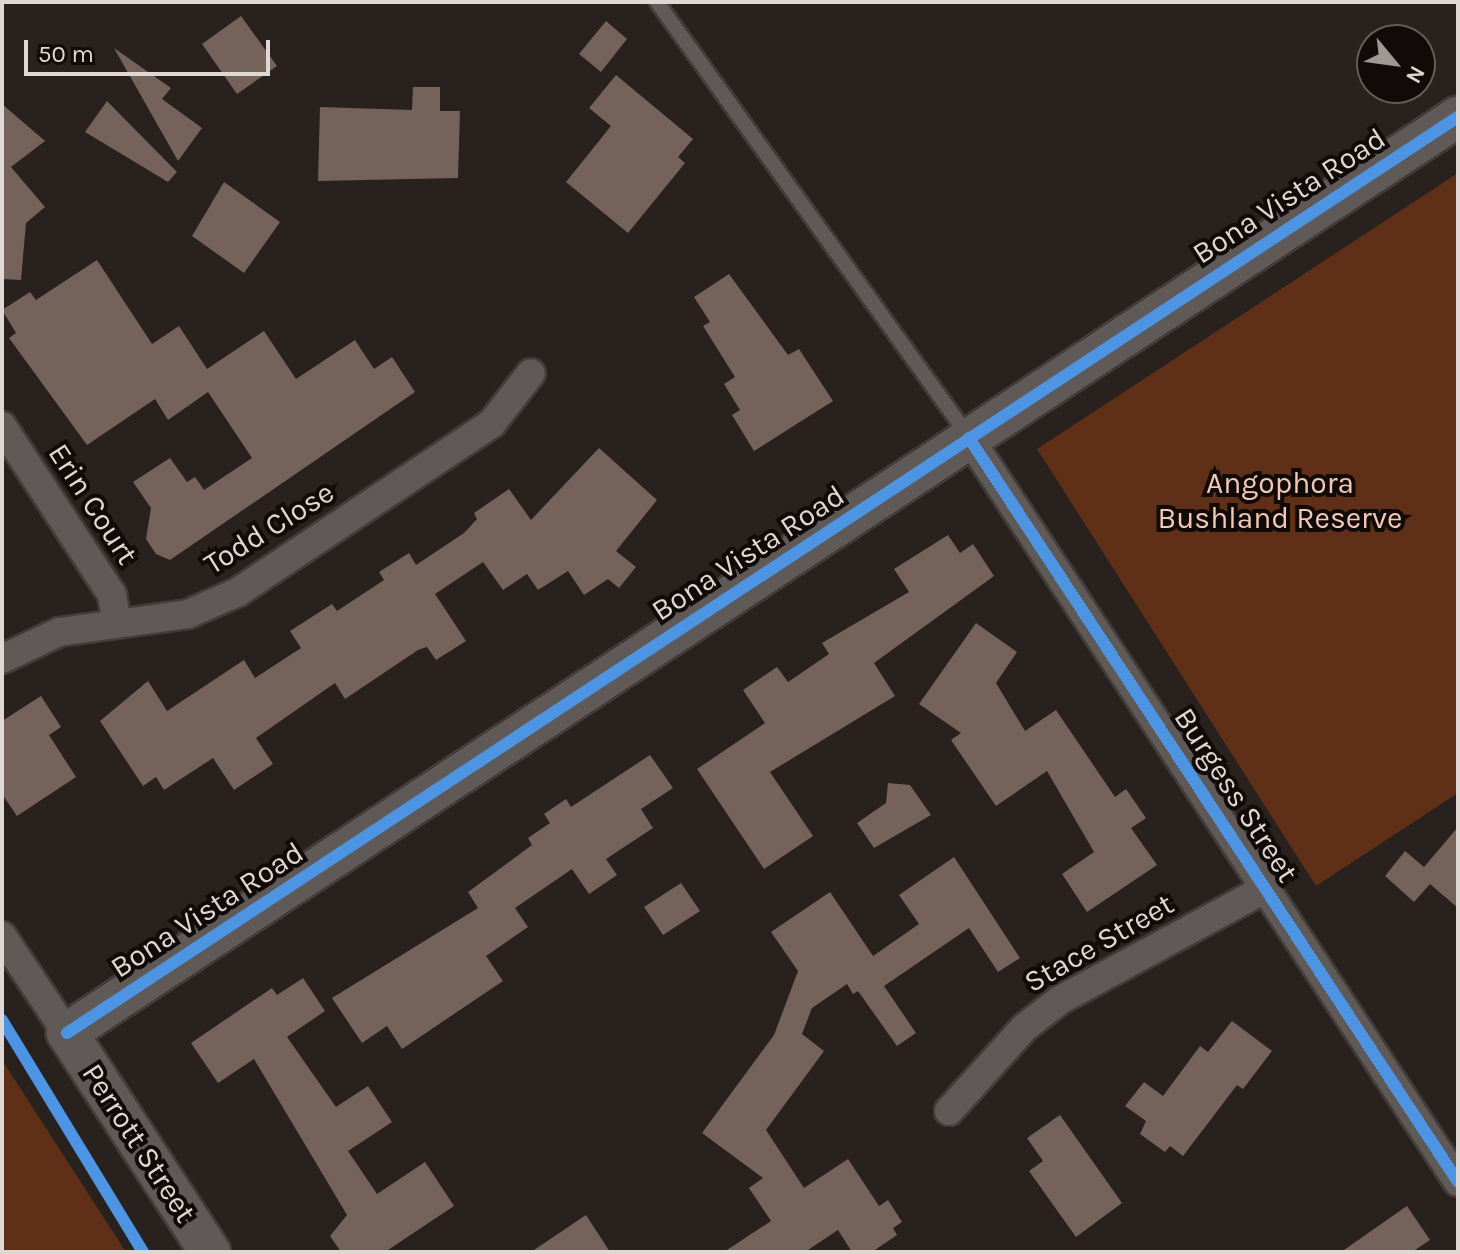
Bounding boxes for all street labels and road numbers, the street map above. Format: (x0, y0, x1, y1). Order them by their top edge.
street label: Bona Vista Road (1186, 120, 1392, 272)
street label: Erin Court (41, 437, 145, 571)
street label: Todd Close (198, 474, 340, 582)
street label: Bona Vista Road (645, 477, 851, 629)
street label: Burgess Street (1166, 701, 1306, 889)
street label: Bona Vista Road (104, 834, 310, 986)
street label: Stace Street (1018, 886, 1180, 1000)
street label: Perrott Street (74, 1057, 204, 1229)

